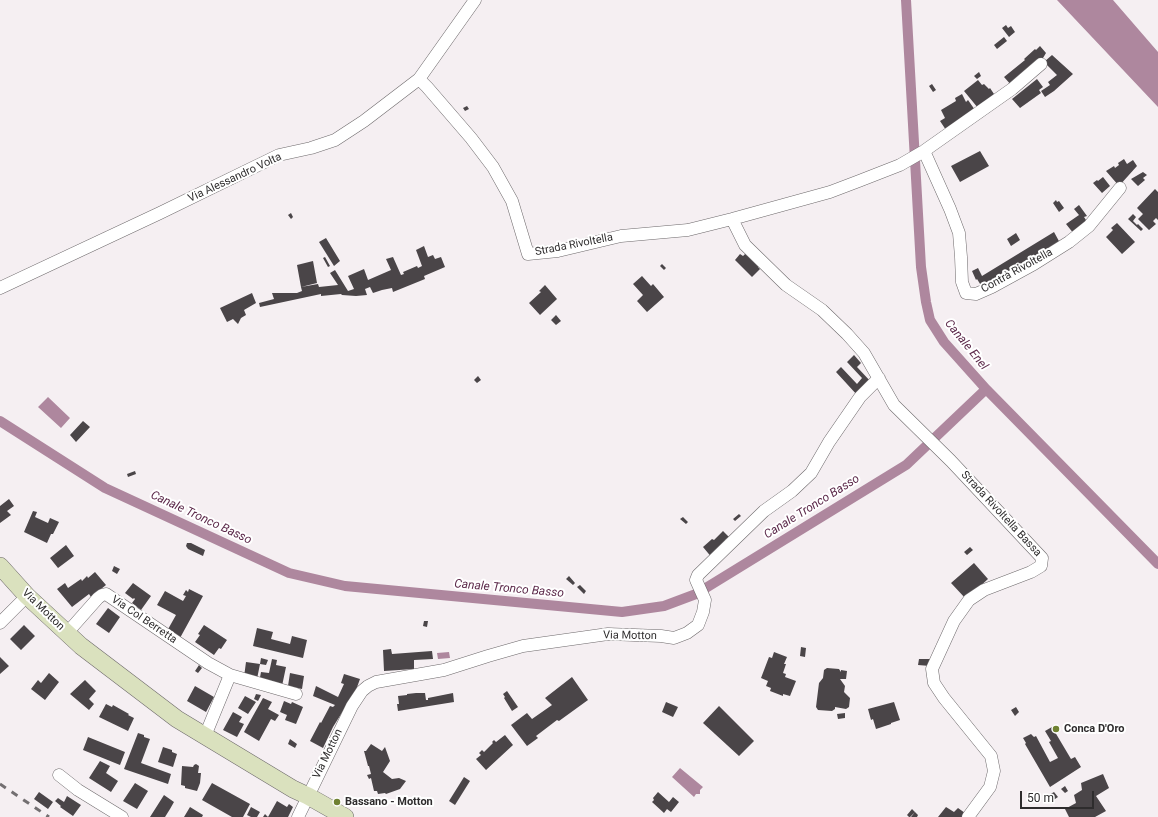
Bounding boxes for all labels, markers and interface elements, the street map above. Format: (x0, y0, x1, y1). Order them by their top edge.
street label: Via Alessandro Volta (186, 151, 284, 205)
street label: Strada Rivoltella (534, 231, 614, 259)
street label: Contrà Rivoltella (979, 246, 1055, 296)
water label: Canale Enel (941, 317, 991, 373)
street label: Strada Rivoltella Bassa (958, 469, 1044, 559)
water label: Canale Tronco Basso (762, 472, 862, 542)
water label: Canale Tronco Basso (148, 488, 254, 548)
water label: Canale Tronco Basso (454, 577, 564, 601)
street label: Via Motton (19, 587, 67, 633)
street label: Via Col Berretta (109, 593, 179, 647)
street label: Via Motton (603, 629, 657, 643)
place label: Conca D'Oro (1064, 722, 1125, 736)
marker: Conca D'Oro (1051, 724, 1061, 734)
street label: Via Motton (310, 727, 346, 781)
scale bar (1022, 783, 1096, 809)
text: 50 m (1027, 791, 1054, 805)
place label: Bassano - Motton (345, 795, 433, 809)
marker: Bassano - Motton (332, 797, 342, 807)

